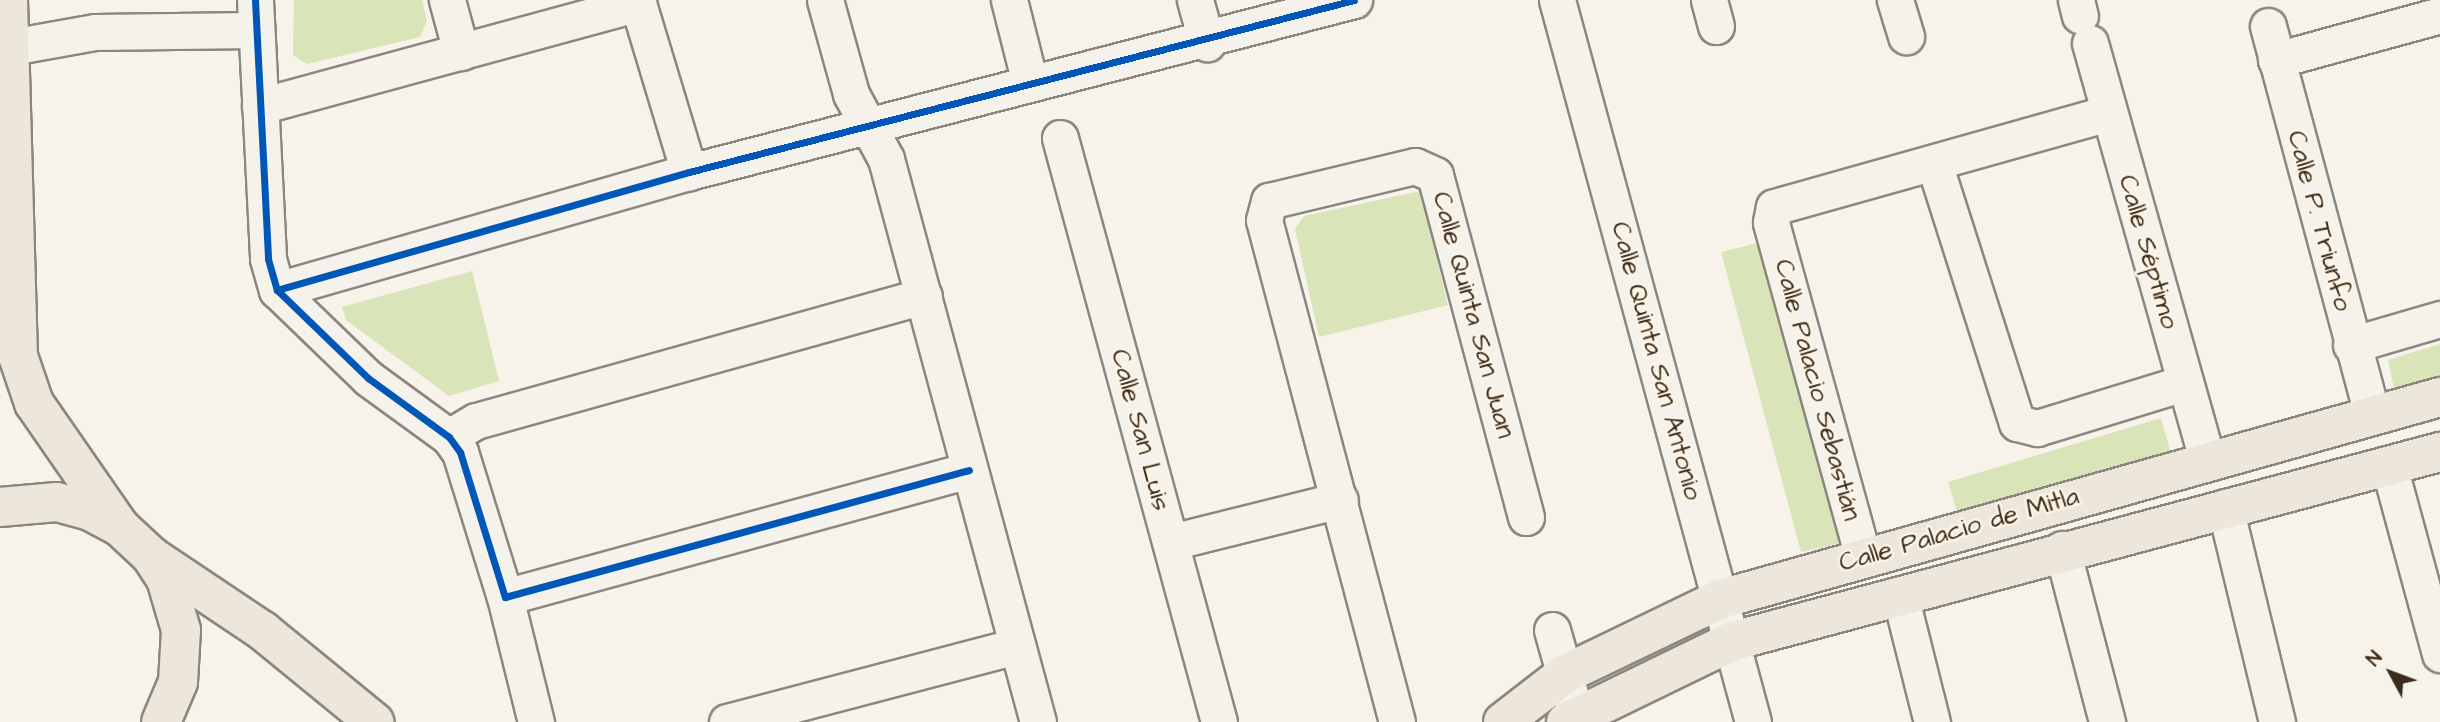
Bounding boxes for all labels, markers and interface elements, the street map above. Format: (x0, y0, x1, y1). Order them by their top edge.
street label: Calle P. Triunfo (2280, 127, 2358, 315)
street label: Calle Séptimo (2111, 171, 2185, 333)
street label: Calle Quinta San Juan (1425, 188, 1521, 442)
street label: Calle Quinta San Antonio (1604, 218, 1708, 504)
street label: Calle Palacio Sebastián (1767, 256, 1867, 524)
street label: Calle San Luis (1103, 346, 1177, 514)
street label: Calle Palacio de Mitla (1836, 481, 2082, 579)
north arrow (2356, 638, 2426, 708)
text: N (2361, 646, 2389, 672)

